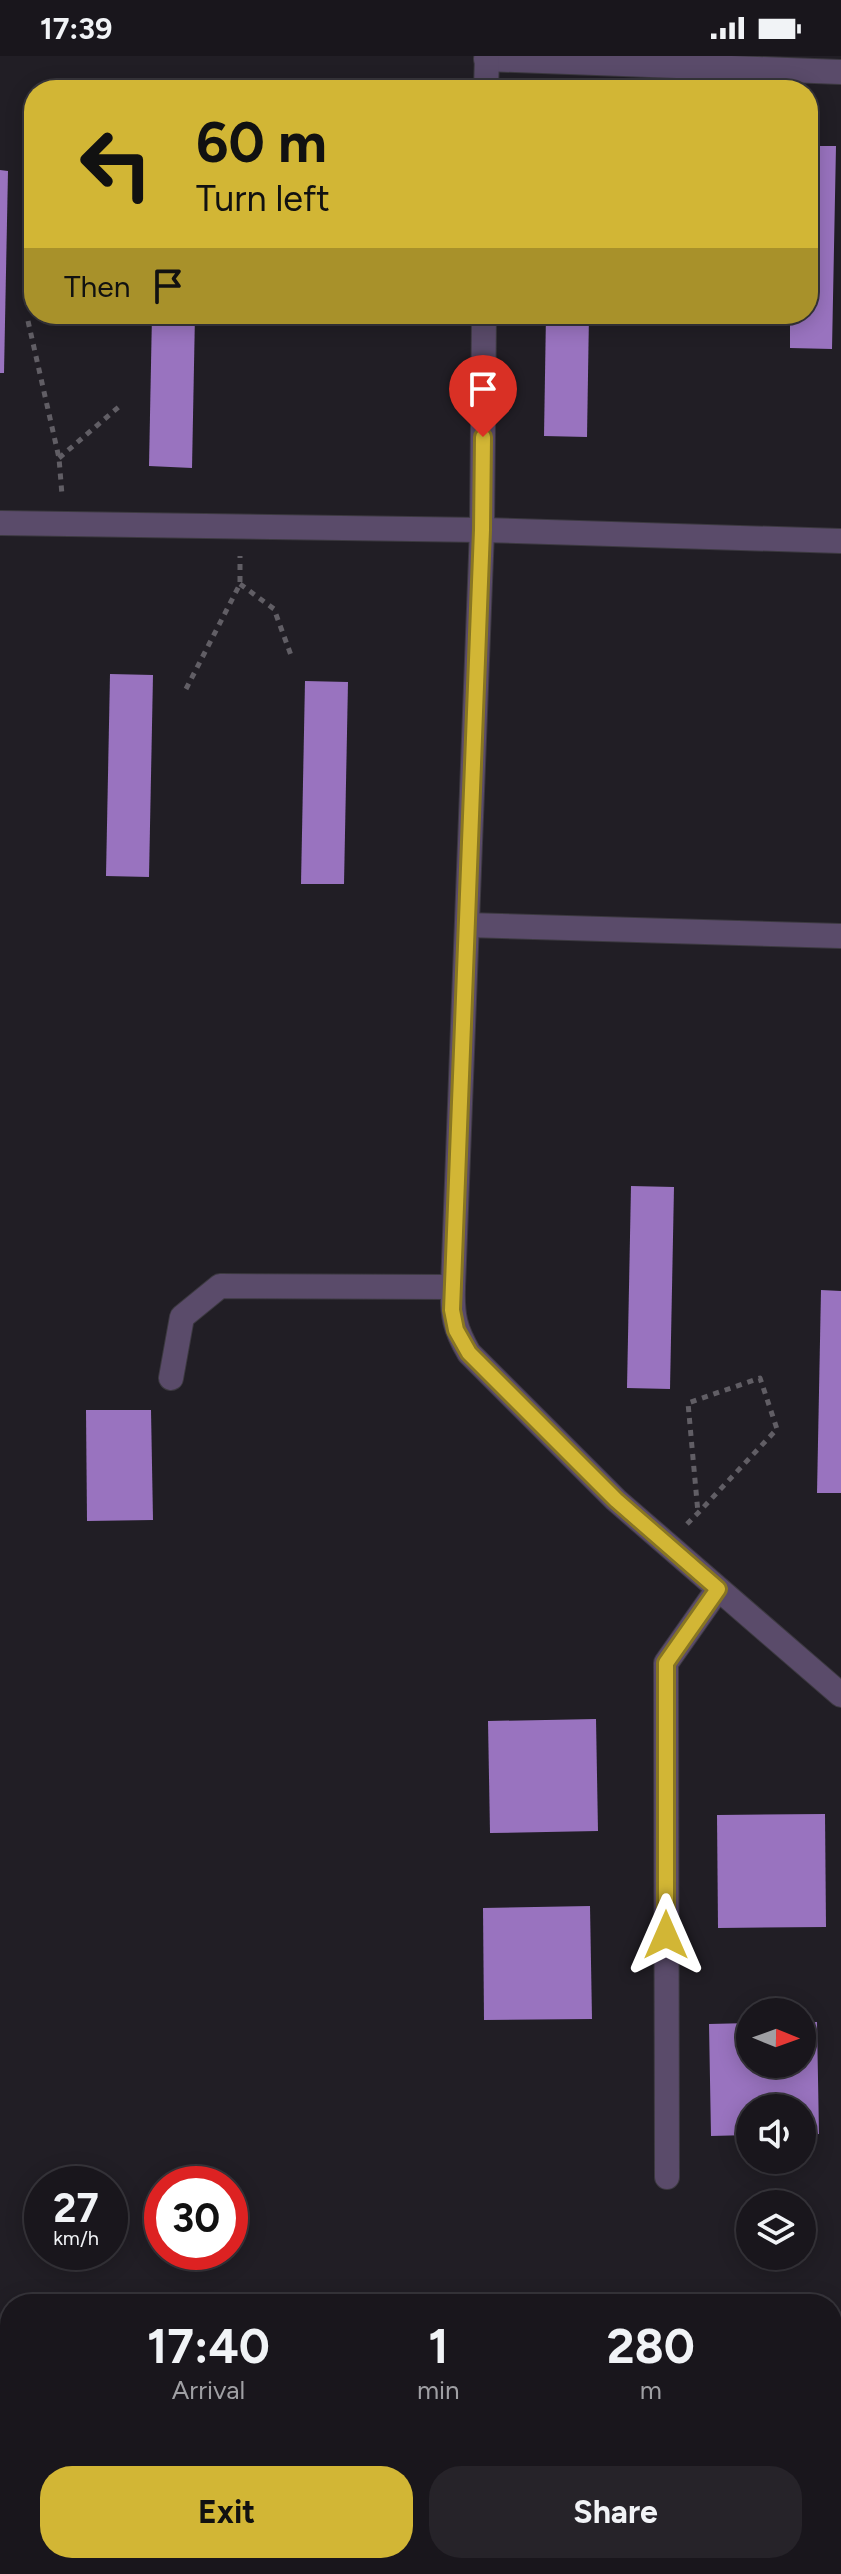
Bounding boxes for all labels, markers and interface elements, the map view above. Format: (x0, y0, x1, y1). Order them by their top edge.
text: 17:39 (40, 10, 112, 47)
text: 60 m (196, 109, 327, 176)
icon: left (64, 112, 168, 216)
text: Turn left (196, 177, 330, 220)
icon: arrive (146, 264, 190, 308)
text: Then (64, 268, 130, 305)
pin (449, 355, 517, 437)
icon: arrive (461, 367, 505, 411)
position arrow (624, 1893, 708, 1977)
north arrow (736, 1998, 816, 2078)
map controls (736, 1998, 816, 2270)
button: sound (736, 2094, 816, 2174)
speed limit sign: 30 (144, 2166, 248, 2270)
text: 27 (53, 2184, 99, 2232)
button: layers (736, 2190, 816, 2270)
text: km/h (53, 2226, 99, 2250)
text: 17:40 (147, 2317, 270, 2375)
text: 1 (428, 2317, 448, 2375)
text: 280 (607, 2317, 695, 2375)
text: Arrival (172, 2374, 245, 2406)
text: min (417, 2374, 460, 2406)
text: m (640, 2374, 662, 2406)
button: Exit (40, 2466, 413, 2558)
button: Share (429, 2466, 802, 2558)

